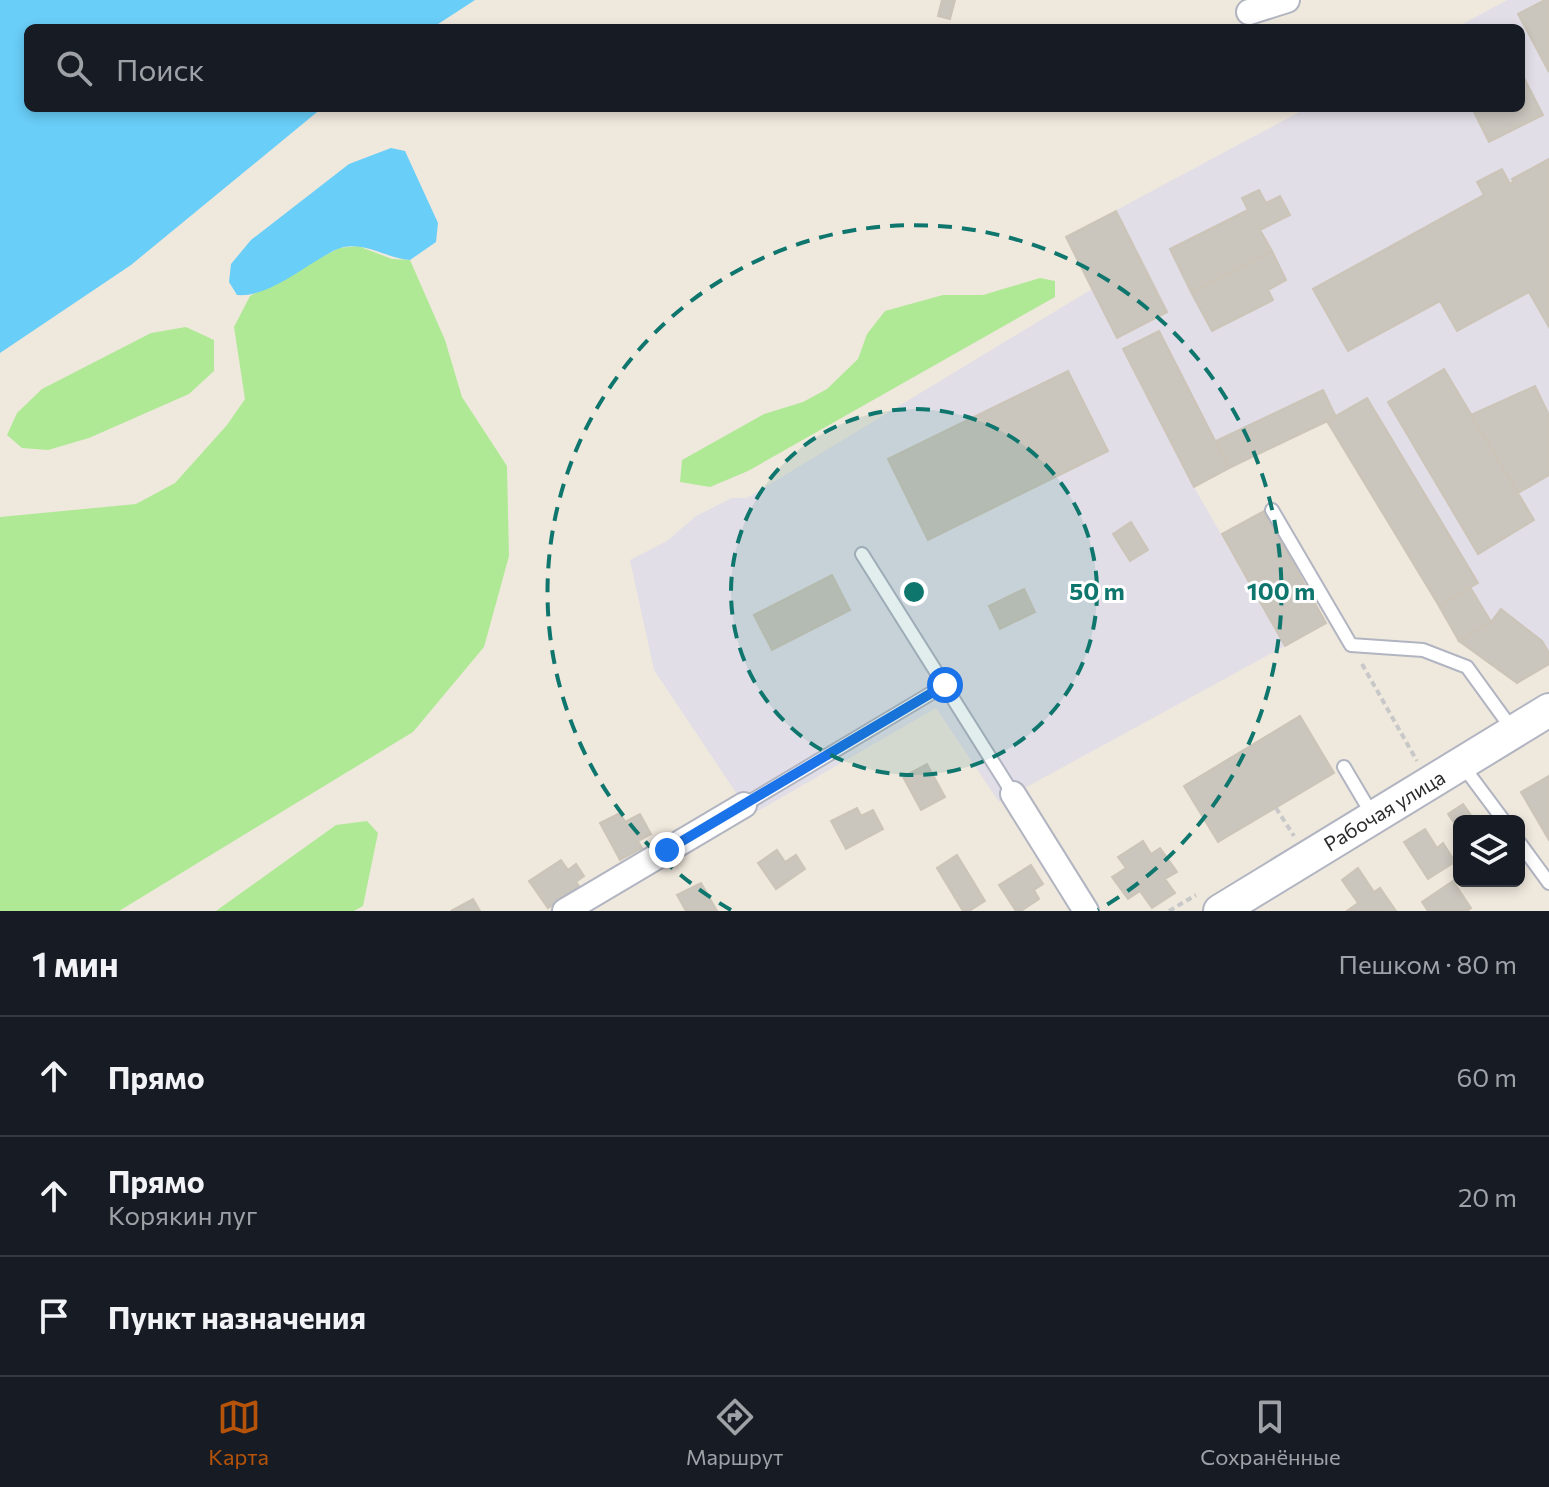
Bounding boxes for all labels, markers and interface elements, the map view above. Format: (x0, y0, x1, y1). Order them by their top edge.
search box (24, 24, 1525, 112)
icon: search (52, 46, 96, 90)
text: Поиск (116, 50, 204, 87)
text: 50 m (1069, 576, 1125, 605)
text: 100 m (1247, 576, 1315, 605)
centre of rings (900, 578, 928, 606)
route start (927, 667, 963, 703)
street label: Рабочая улица (1319, 764, 1449, 856)
map controls (1453, 815, 1525, 887)
button: layers (1453, 815, 1525, 887)
route end (649, 832, 685, 868)
text: 1 мин (32, 942, 119, 984)
text: Пешком · 80 m (1338, 948, 1517, 979)
icon: ahead (32, 1054, 76, 1098)
text: Прямо (108, 1058, 205, 1095)
text: 60 m (1457, 1061, 1517, 1092)
text: Прямо (108, 1162, 205, 1199)
icon: ahead (32, 1174, 76, 1218)
text: 20 m (1458, 1181, 1517, 1212)
text: Корякин луг (108, 1199, 257, 1230)
icon: arrive (32, 1294, 76, 1338)
text: Пункт назначения (108, 1298, 366, 1335)
tab: Карта (208, 1395, 269, 1470)
tab: Маршрут (686, 1395, 783, 1470)
tab: Сохранённые (1200, 1395, 1341, 1470)

